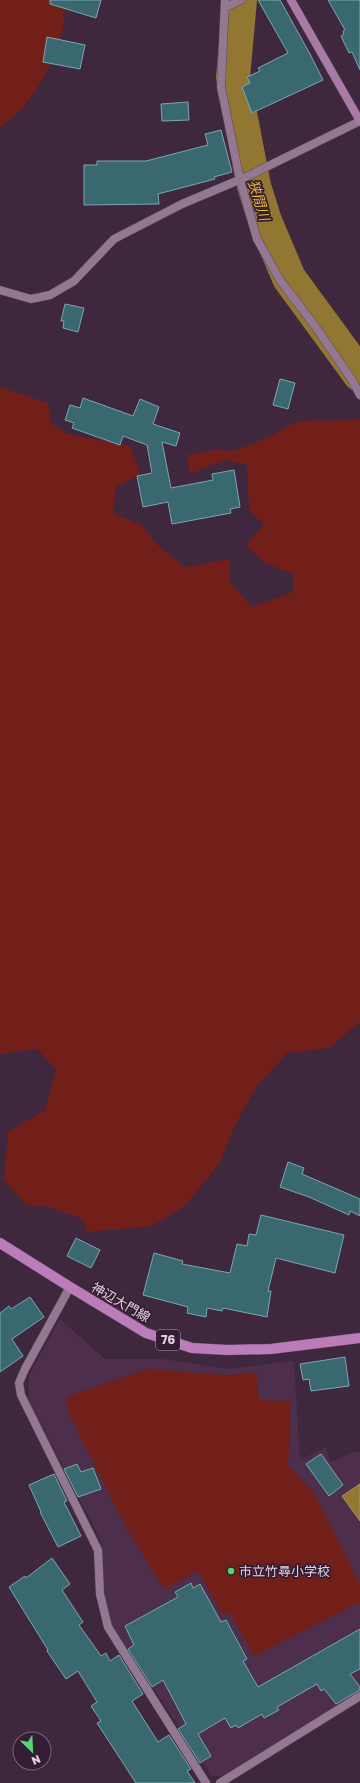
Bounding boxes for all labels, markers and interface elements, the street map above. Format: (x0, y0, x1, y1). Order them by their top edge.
water label: 狭間川 (245, 177, 274, 224)
street label: 神辺大門線 (89, 1279, 153, 1325)
road number: 76 (156, 1330, 180, 1350)
place label: 市立竹尋小学校 (239, 1563, 330, 1579)
marker: 市立竹尋小学校 (226, 1566, 236, 1576)
north arrow (12, 1731, 52, 1771)
text: N (30, 1753, 43, 1768)

